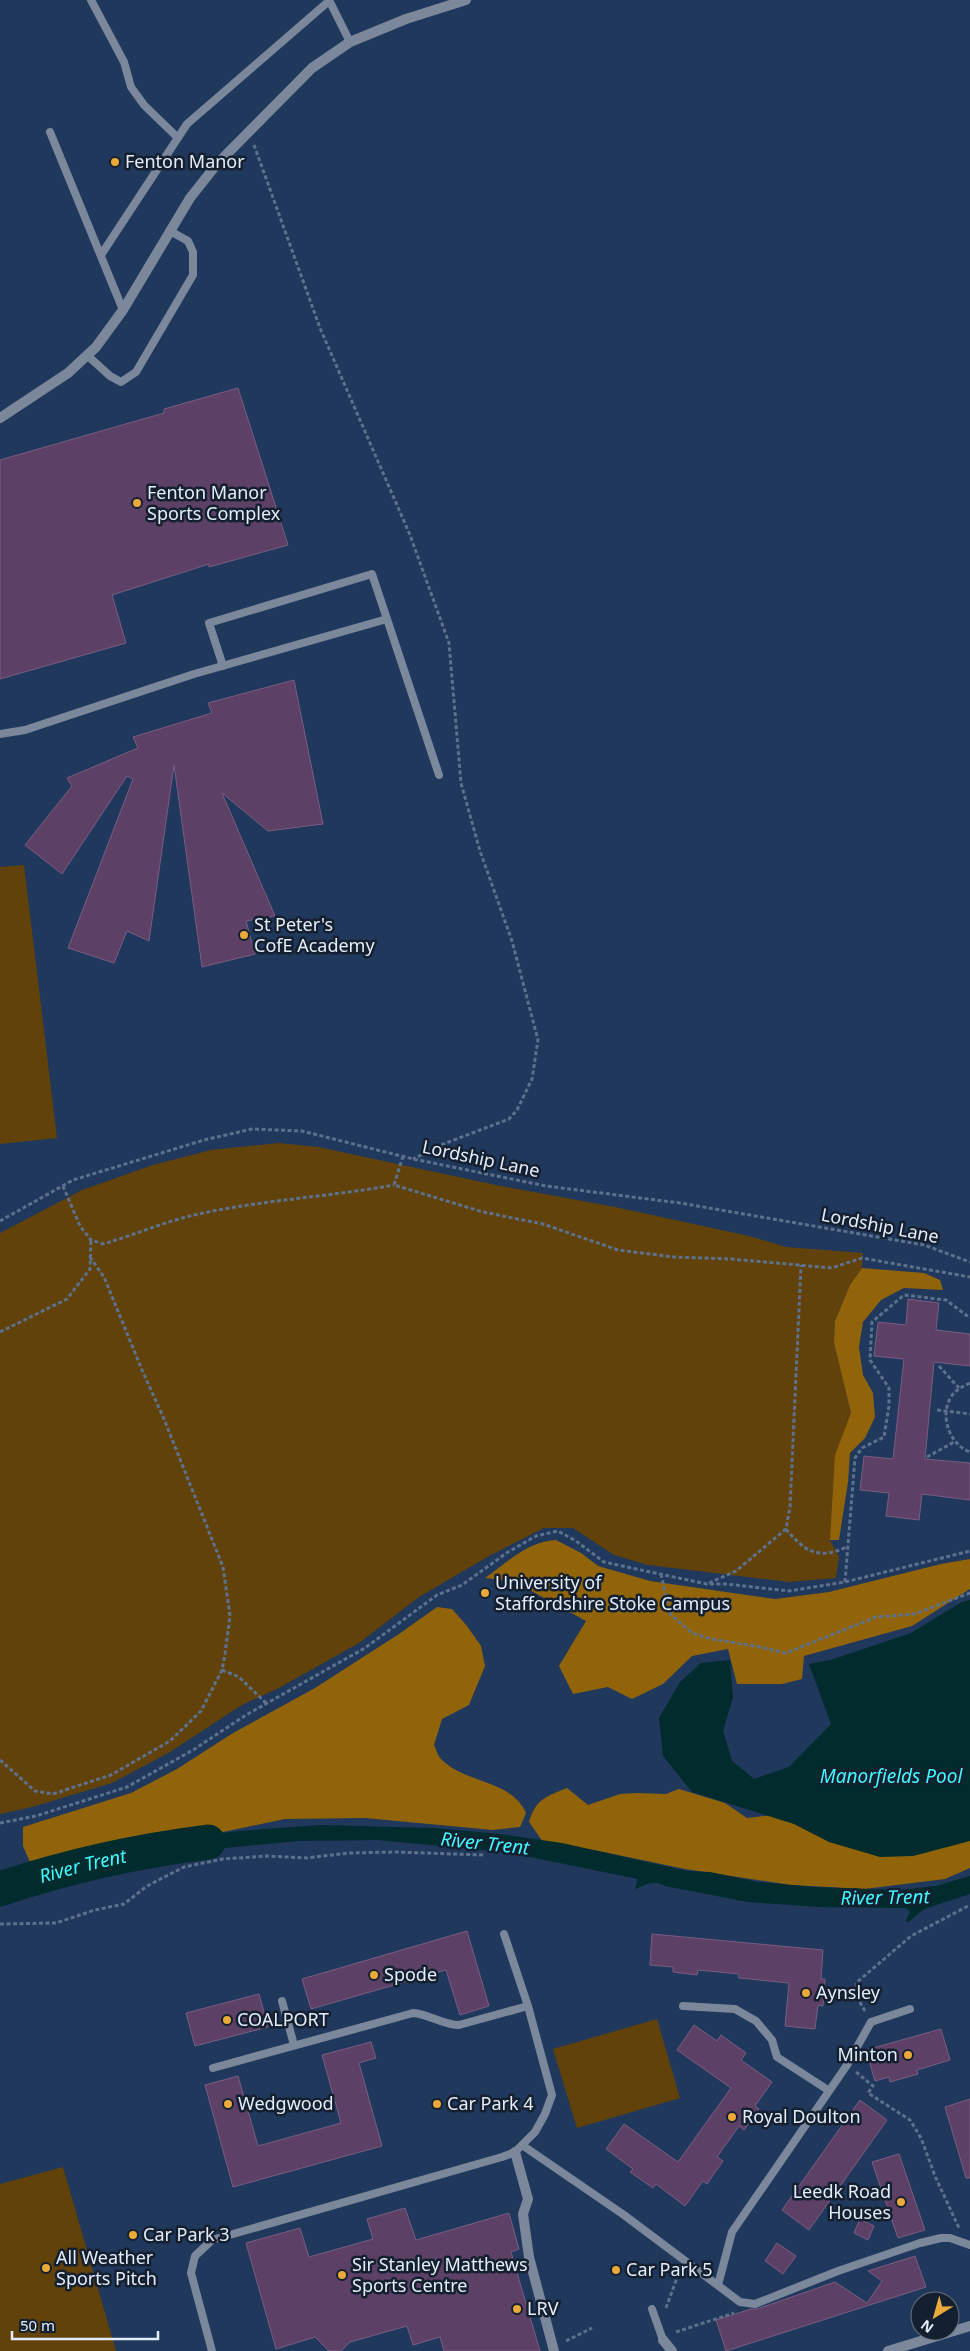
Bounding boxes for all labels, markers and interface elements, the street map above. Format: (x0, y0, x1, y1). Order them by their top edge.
place label: Fenton Manor (125, 149, 245, 173)
marker: Fenton Manor (109, 156, 121, 168)
place label: Fenton Manor Sports Complex (147, 480, 281, 525)
marker: Fenton Manor Sports Complex (131, 497, 143, 509)
place label: St Peter's CofE Academy (254, 912, 375, 957)
marker: St Peter's CofE Academy (238, 929, 250, 941)
street label: Lordship Lane (420, 1134, 542, 1182)
street label: Lordship Lane (819, 1202, 941, 1248)
place label: University of Staffordshire Stoke Campus (495, 1570, 730, 1615)
marker: University of Staffordshire Stoke Campus (479, 1587, 491, 1599)
water label: Manorfields Pool (820, 1763, 963, 1789)
water label: River Trent (439, 1825, 531, 1861)
water label: River Trent (36, 1842, 129, 1889)
water label: River Trent (840, 1883, 931, 1911)
place label: Spode (384, 1962, 437, 1986)
marker: Spode (368, 1969, 380, 1981)
place label: Aynsley (816, 1980, 881, 2004)
marker: Aynsley (800, 1987, 812, 1999)
place label: COALPORT (237, 2007, 329, 2031)
marker: COALPORT (221, 2014, 233, 2026)
place label: Minton (837, 2042, 898, 2066)
marker: Minton (902, 2049, 914, 2061)
place label: Wedgwood (238, 2091, 334, 2115)
place label: Car Park 4 (447, 2091, 534, 2115)
marker: Wedgwood (222, 2098, 234, 2110)
marker: Car Park 4 (431, 2098, 443, 2110)
place label: Royal Doulton (742, 2104, 861, 2128)
marker: Royal Doulton (726, 2111, 738, 2123)
place label: Leedk Road Houses (793, 2179, 891, 2224)
marker: Leedk Road Houses (895, 2196, 907, 2208)
place label: Car Park 3 (143, 2222, 230, 2246)
marker: Car Park 3 (127, 2229, 139, 2241)
place label: All Weather Sports Pitch (56, 2245, 157, 2290)
place label: Sir Stanley Matthews Sports Centre (352, 2252, 528, 2297)
place label: Car Park 5 (626, 2257, 713, 2281)
marker: All Weather Sports Pitch (40, 2262, 52, 2274)
marker: Car Park 5 (610, 2264, 622, 2276)
marker: Sir Stanley Matthews Sports Centre (336, 2269, 348, 2281)
north arrow (910, 2291, 960, 2341)
place label: LRV (527, 2296, 559, 2320)
marker: LRV (511, 2303, 523, 2315)
scale bar (12, 2308, 159, 2340)
text: 50 m (20, 2315, 55, 2335)
text: N (917, 2316, 937, 2338)

